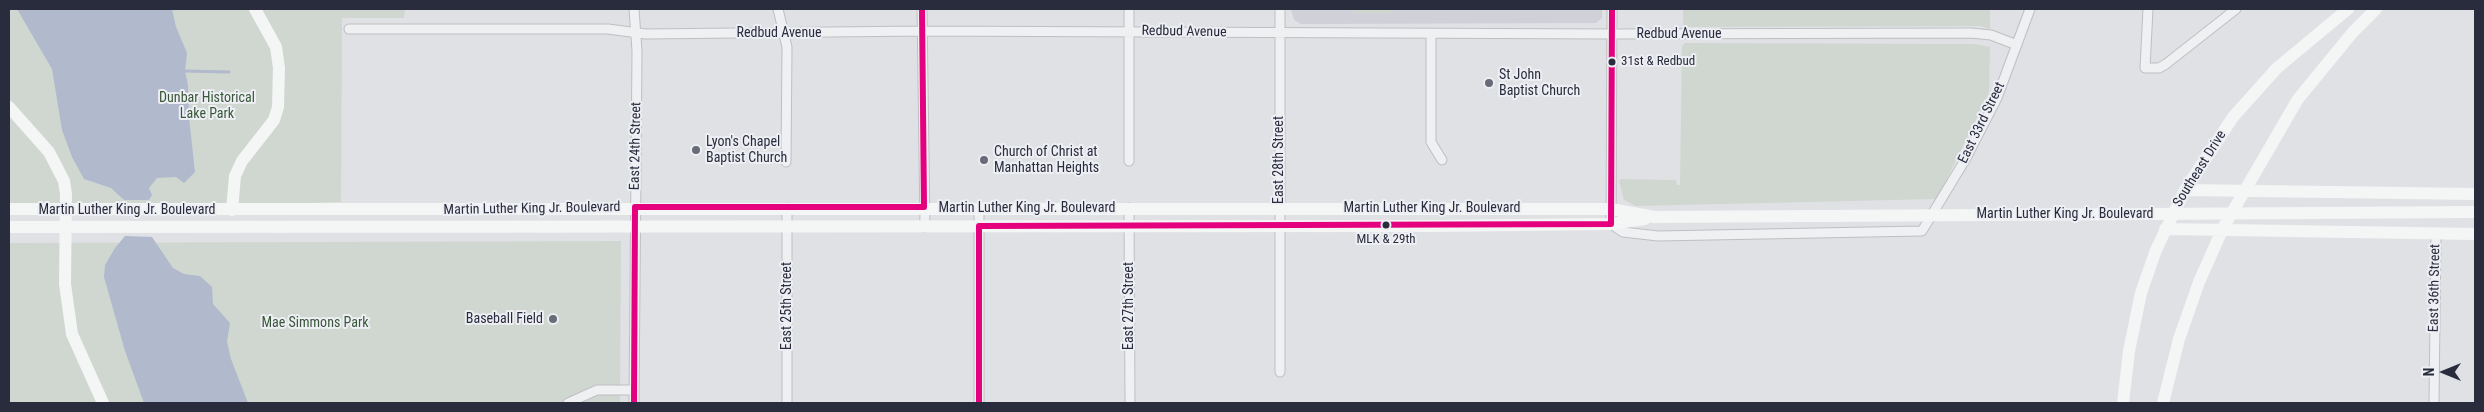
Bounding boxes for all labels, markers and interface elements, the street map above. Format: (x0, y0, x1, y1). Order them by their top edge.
street label: Redbud Avenue (1141, 23, 1227, 41)
street label: Redbud Avenue (736, 25, 822, 41)
street label: Redbud Avenue (1636, 26, 1722, 42)
place label: 31st & Redbud (1621, 54, 1695, 70)
marker: 31st & Redbud (1607, 57, 1617, 67)
place label: St John Baptist Church (1499, 67, 1580, 100)
marker: St John Baptist Church (1483, 77, 1495, 89)
street label: East 33rd Street (1955, 80, 2009, 166)
park label: Dunbar Historical Lake Park (159, 90, 255, 122)
street label: East 24th Street (627, 102, 645, 190)
street label: East 28th Street (1271, 116, 1287, 204)
street label: Southeast Drive (2170, 128, 2230, 210)
place label: Lyon's Chapel Baptist Church (706, 134, 787, 166)
marker: Lyon's Chapel Baptist Church (690, 144, 702, 156)
place label: Church of Christ at Manhattan Heights (994, 144, 1099, 176)
marker: Church of Christ at Manhattan Heights (978, 154, 990, 166)
street label: Martin Luther King Jr. Boulevard (443, 199, 621, 219)
street label: Martin Luther King Jr. Boulevard (939, 200, 1115, 216)
street label: Martin Luther King Jr. Boulevard (1344, 200, 1520, 216)
street label: Martin Luther King Jr. Boulevard (39, 202, 215, 218)
street label: Martin Luther King Jr. Boulevard (1977, 206, 2153, 222)
marker: MLK & 29th (1381, 220, 1391, 230)
place label: MLK & 29th (1356, 232, 1416, 248)
street label: East 36th Street (2426, 244, 2444, 332)
street label: East 25th Street (779, 262, 795, 350)
street label: East 27th Street (1121, 262, 1137, 350)
place label: Baseball Field (466, 311, 543, 327)
marker: Baseball Field (547, 313, 559, 325)
park label: Mae Simmons Park (262, 315, 368, 331)
north arrow (2419, 347, 2469, 397)
text: N (2421, 368, 2437, 376)

